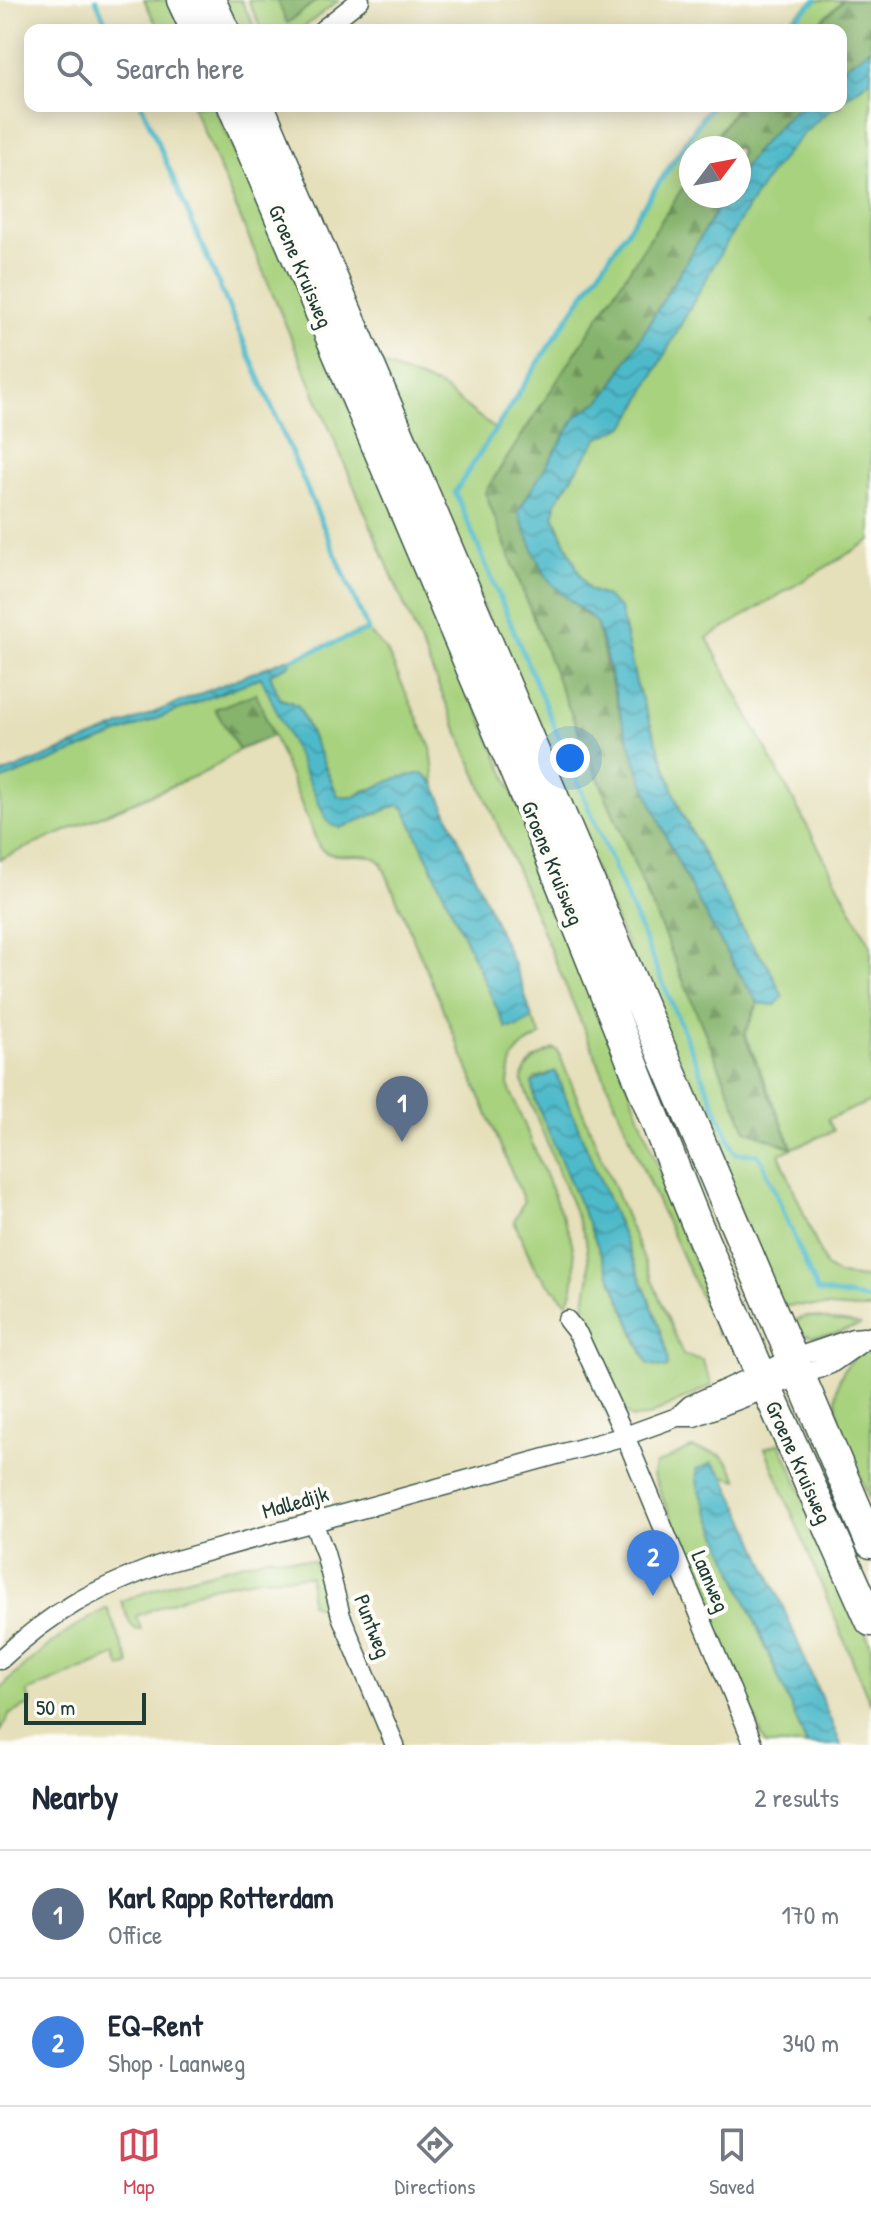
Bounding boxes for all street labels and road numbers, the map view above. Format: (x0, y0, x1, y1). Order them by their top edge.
street label: Groene Kruisweg (262, 200, 340, 332)
street label: Groene Kruisweg (514, 796, 592, 930)
street label: Groene Kruisweg (759, 1396, 839, 1528)
street label: Malledijk (258, 1478, 332, 1526)
street label: Laanweg (685, 1546, 737, 1616)
street label: Puntweg (347, 1590, 399, 1662)

